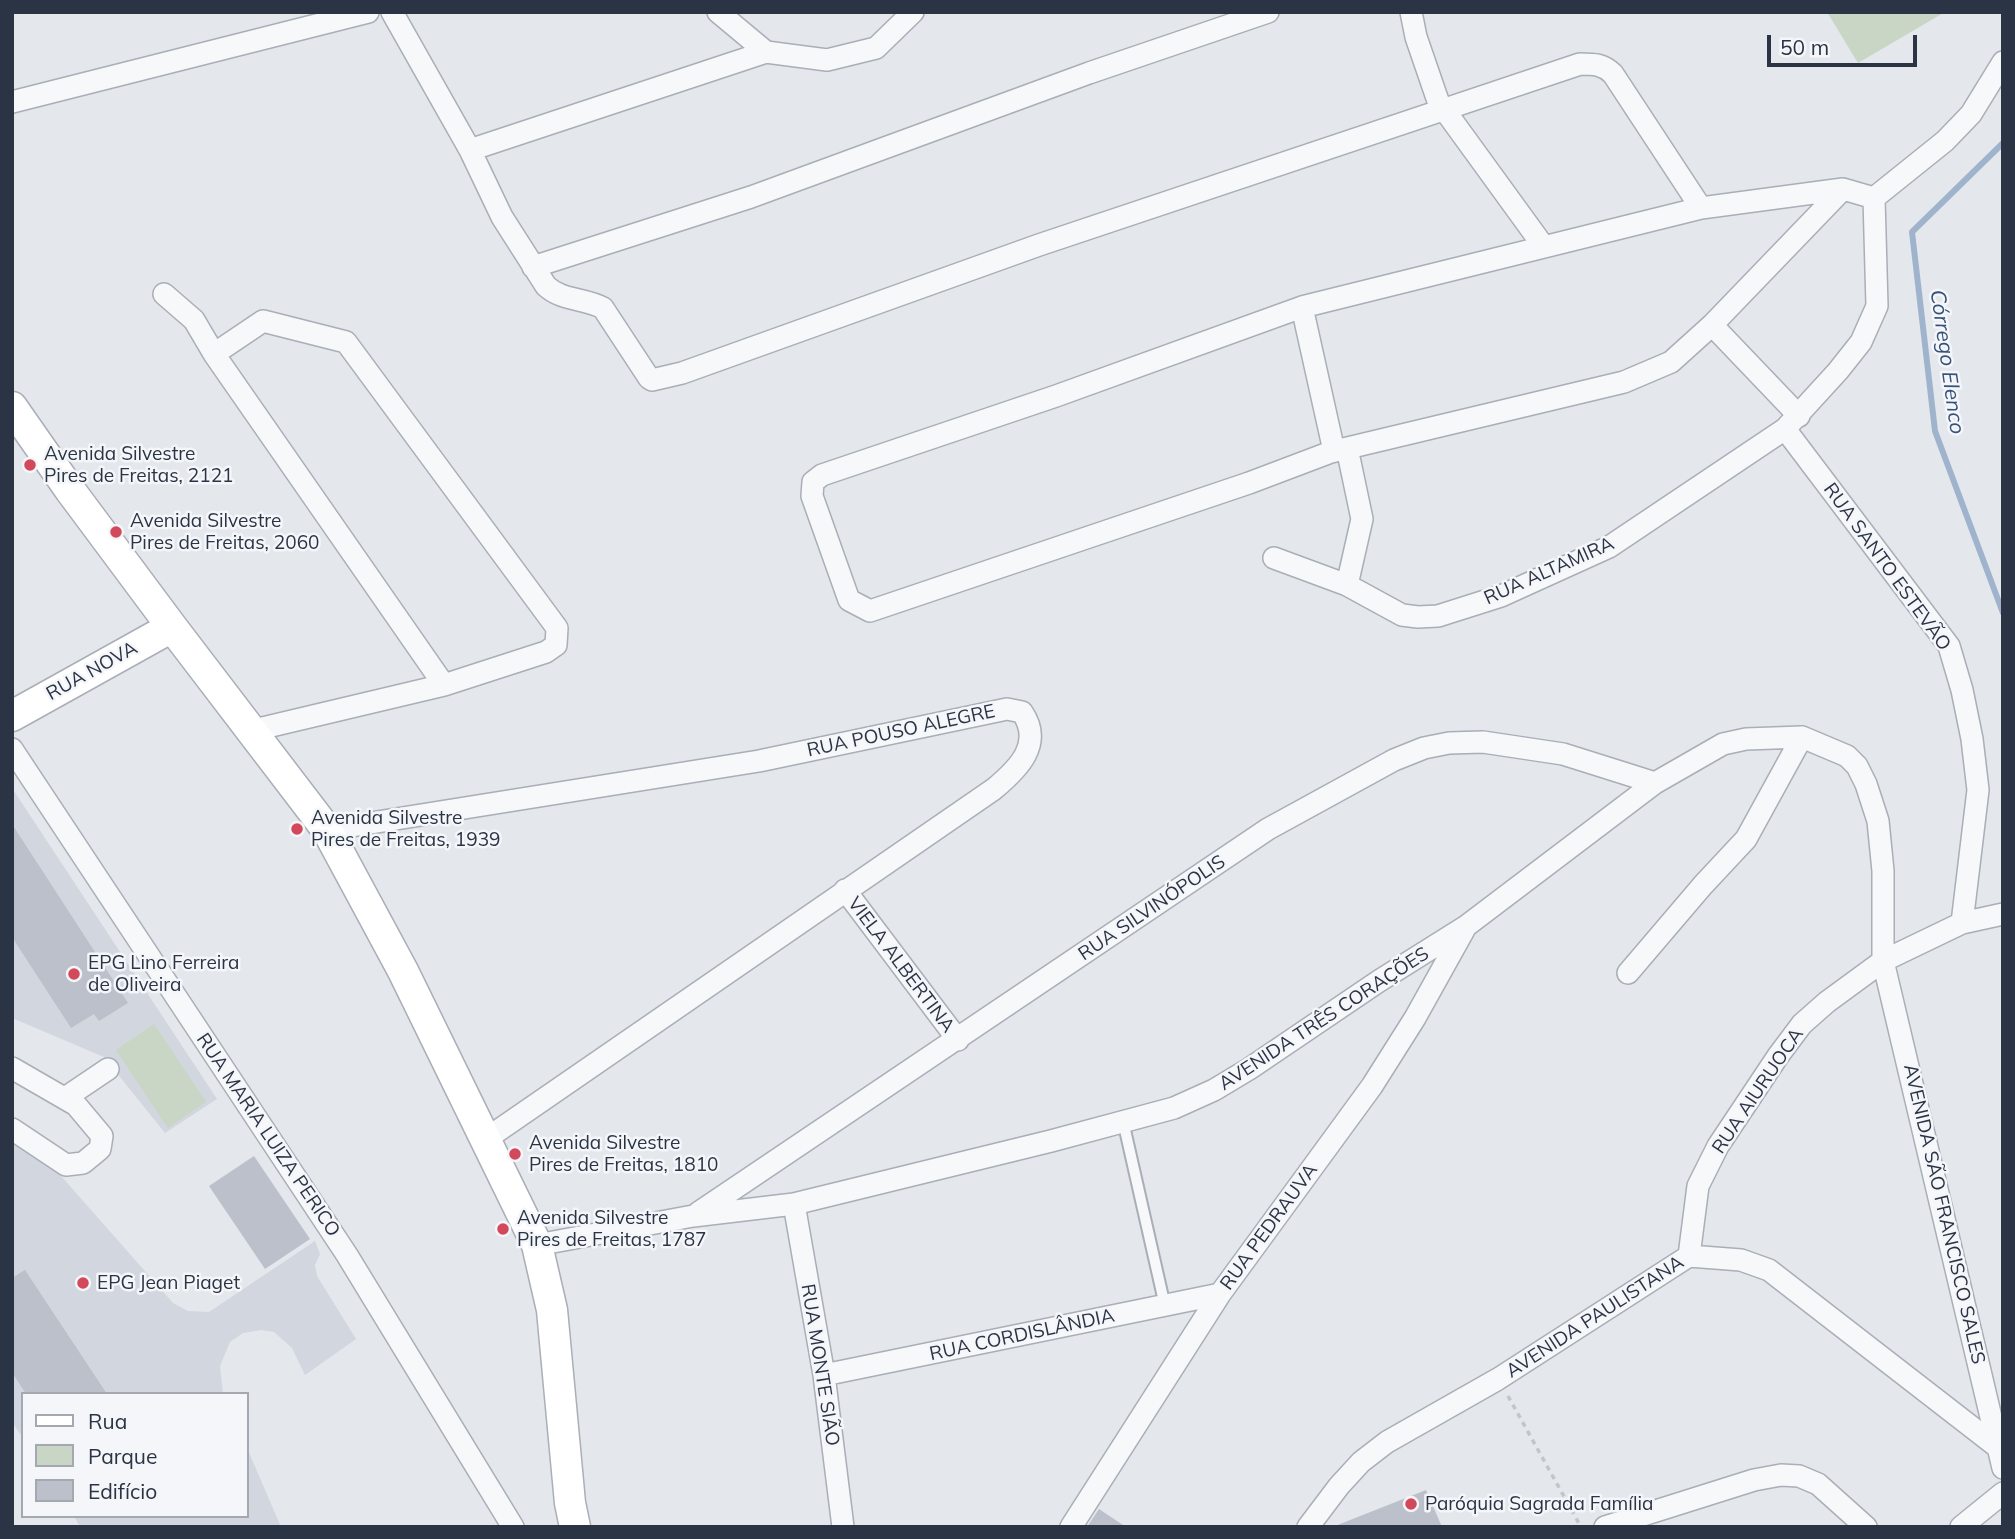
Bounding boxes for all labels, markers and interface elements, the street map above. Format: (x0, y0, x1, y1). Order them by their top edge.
scale bar (1770, 21, 1920, 65)
text: 50 m (1780, 34, 1829, 60)
water label: Córrego Elenco (1924, 288, 1970, 436)
place label: Avenida Silvestre Pires de Freitas, 2121 (44, 443, 233, 487)
marker: Avenida Silvestre Pires de Freitas, 2121 (22, 457, 38, 473)
street label: RUA SANTO ESTEVÃO (1818, 479, 1956, 655)
place label: Avenida Silvestre Pires de Freitas, 2060 (130, 510, 319, 554)
marker: Avenida Silvestre Pires de Freitas, 2060 (108, 524, 124, 540)
street label: RUA ALTAMIRA (1480, 532, 1618, 610)
street label: RUA NOVA (42, 637, 142, 705)
street label: RUA POUSO ALEGRE (805, 700, 997, 762)
place label: Avenida Silvestre Pires de Freitas, 1939 (311, 807, 500, 851)
marker: Avenida Silvestre Pires de Freitas, 1939 (289, 821, 305, 837)
street label: RUA SILVINÓPOLIS (1074, 850, 1230, 966)
street label: VIELA ALBERTINA (843, 893, 959, 1037)
street label: AVENIDA TRÊS CORAÇÕES (1215, 943, 1433, 1095)
place label: EPG Lino Ferreira de Oliveira (88, 952, 239, 996)
marker: EPG Lino Ferreira de Oliveira (66, 966, 82, 982)
street label: RUA AIURUOCA (1707, 1024, 1809, 1158)
street label: RUA MARIA LUIZA PERICO (191, 1029, 345, 1241)
street label: AVENIDA SÃO FRANCISCO SALES (1898, 1062, 1990, 1366)
place label: Avenida Silvestre Pires de Freitas, 1810 (529, 1132, 718, 1176)
marker: Avenida Silvestre Pires de Freitas, 1810 (507, 1146, 523, 1162)
street label: RUA PEDRAUVA (1216, 1159, 1322, 1295)
place label: Avenida Silvestre Pires de Freitas, 1787 (517, 1207, 706, 1251)
marker: Avenida Silvestre Pires de Freitas, 1787 (495, 1221, 511, 1237)
street label: AVENIDA PAULISTANA (1502, 1251, 1688, 1383)
place label: EPG Jean Piaget (97, 1272, 240, 1294)
marker: EPG Jean Piaget (75, 1275, 91, 1291)
street label: RUA MONTE SIÃO (796, 1282, 844, 1448)
street label: RUA CORDISLÂNDIA (927, 1304, 1117, 1366)
legend (21, 1392, 248, 1518)
text: Rua (88, 1408, 127, 1434)
text: Parque (88, 1443, 157, 1469)
text: Edifício (88, 1478, 157, 1504)
place label: Paróquia Sagrada Família (1425, 1493, 1653, 1515)
marker: Paróquia Sagrada Família (1403, 1496, 1419, 1512)

